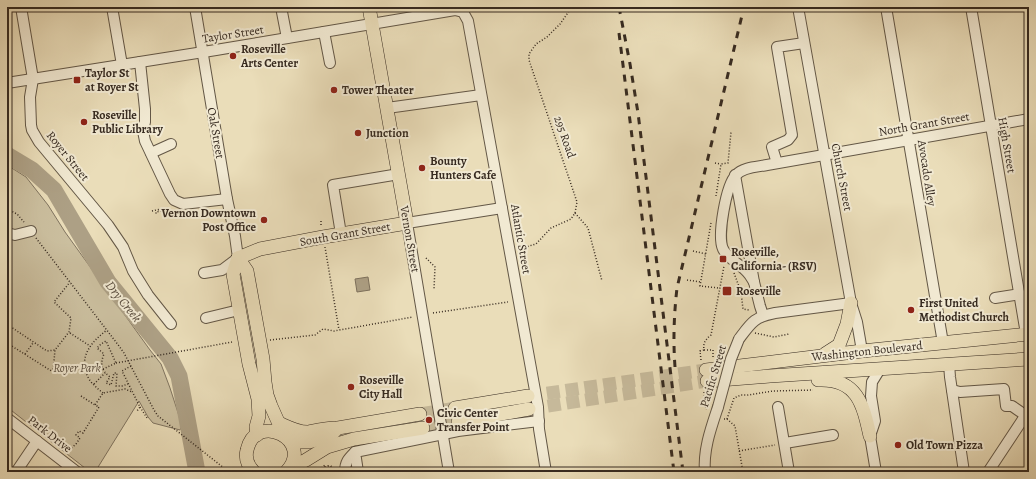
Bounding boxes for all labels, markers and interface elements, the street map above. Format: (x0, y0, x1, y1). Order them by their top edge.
street label: Taylor Street (201, 21, 265, 47)
place label: Roseville Arts Center (240, 41, 298, 71)
marker: Roseville Arts Center (228, 51, 238, 61)
place label: Taylor St at Royer St (85, 65, 139, 95)
marker: Taylor St at Royer St (72, 75, 82, 85)
place label: Tower Theater (342, 82, 414, 98)
marker: Tower Theater (329, 85, 339, 95)
street label: Oak Street (204, 106, 228, 160)
place label: Roseville Public Library (92, 107, 163, 137)
street label: North Grant Street (877, 108, 971, 140)
street label: 295 Road (550, 114, 580, 161)
street label: High Street (994, 116, 1020, 174)
marker: Roseville Public Library (79, 117, 89, 127)
place label: Junction (366, 125, 409, 141)
street label: Royer Street (43, 128, 93, 184)
marker: Junction (353, 128, 363, 138)
street label: Avocado Alley (914, 138, 940, 208)
street label: Church Street (828, 142, 856, 212)
place label: Bounty Hunters Cafe (430, 153, 497, 183)
marker: Bounty Hunters Cafe (417, 163, 427, 173)
street label: Atlantic Street (507, 202, 535, 275)
street label: Vernon Street (396, 203, 424, 274)
place label: Vernon Downtown Post Office (161, 205, 256, 235)
marker: Vernon Downtown Post Office (259, 215, 269, 225)
street label: South Grant Street (299, 218, 392, 250)
place label: Roseville, California- (RSV) (731, 244, 817, 274)
marker: Roseville, California- (RSV) (718, 254, 728, 264)
water label: Dry Creek (102, 277, 146, 326)
place label: Roseville (736, 283, 781, 299)
marker: Roseville (721, 285, 733, 297)
place label: First United Methodist Church (919, 295, 1010, 325)
marker: First United Methodist Church (906, 305, 916, 315)
street label: Washington Boulevard (810, 337, 924, 365)
street label: Pacific Street (696, 343, 730, 409)
park label: Royer Park (53, 360, 102, 376)
place label: Roseville City Hall (359, 372, 404, 402)
marker: Roseville City Hall (346, 382, 356, 392)
place label: Civic Center Transfer Point (437, 405, 509, 435)
street label: Park Drive (25, 412, 75, 456)
marker: Civic Center Transfer Point (424, 415, 434, 425)
place label: Old Town Pizza (906, 437, 983, 453)
marker: Old Town Pizza (893, 440, 903, 450)

